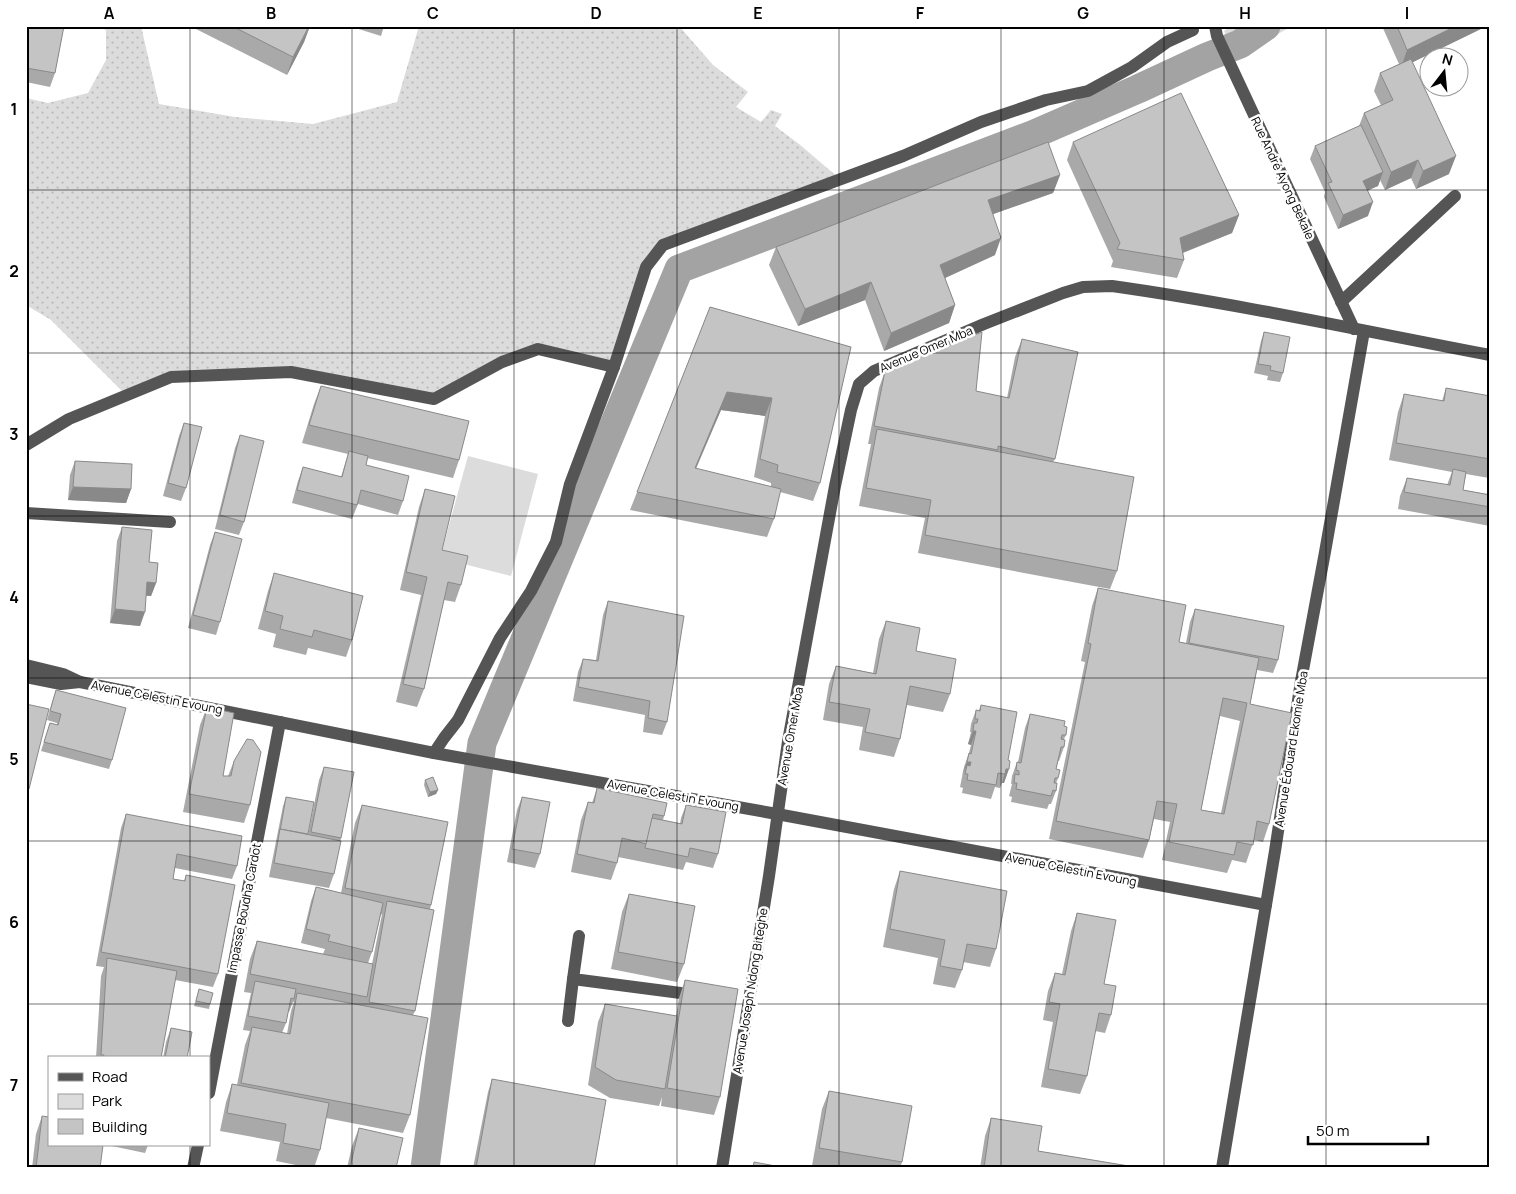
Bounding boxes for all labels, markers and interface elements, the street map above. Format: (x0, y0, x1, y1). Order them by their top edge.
text: A (104, 2, 115, 24)
text: B (266, 2, 276, 24)
text: C (427, 2, 439, 24)
text: D (590, 2, 602, 24)
text: E (753, 2, 763, 24)
text: F (916, 2, 925, 24)
text: G (1077, 2, 1089, 24)
text: H (1239, 2, 1251, 24)
text: I (1405, 2, 1409, 24)
north arrow (1418, 48, 1468, 98)
text: N (1440, 49, 1455, 70)
text: 1 (10, 98, 18, 120)
street label: Rue André Ayong Bekale (1247, 114, 1319, 242)
text: 2 (9, 260, 19, 282)
street label: Avenue Omer Mba (877, 322, 975, 376)
text: 3 (9, 423, 19, 445)
text: 4 (9, 586, 19, 608)
street label: Avenue Édouard Ekomie Mba (1270, 670, 1312, 828)
street label: Avenue Celestin Evoung (90, 676, 224, 718)
street label: Avenue Omer Mba (773, 685, 807, 787)
text: 5 (9, 748, 19, 770)
street label: Avenue Celestin Evoung (606, 775, 740, 815)
street label: Impasse Boudha Cardot (223, 841, 265, 974)
street label: Avenue Celestin Evoung (1004, 848, 1138, 890)
street label: Avenue Joseph Ndong Biteghe (728, 907, 772, 1075)
text: 6 (9, 911, 19, 933)
legend (48, 1056, 210, 1146)
text: Road (92, 1066, 128, 1087)
text: 7 (10, 1074, 18, 1096)
text: Park (92, 1090, 122, 1111)
scale bar (1308, 1114, 1428, 1146)
text: Building (92, 1116, 147, 1137)
text: 50 m (1316, 1120, 1350, 1141)

